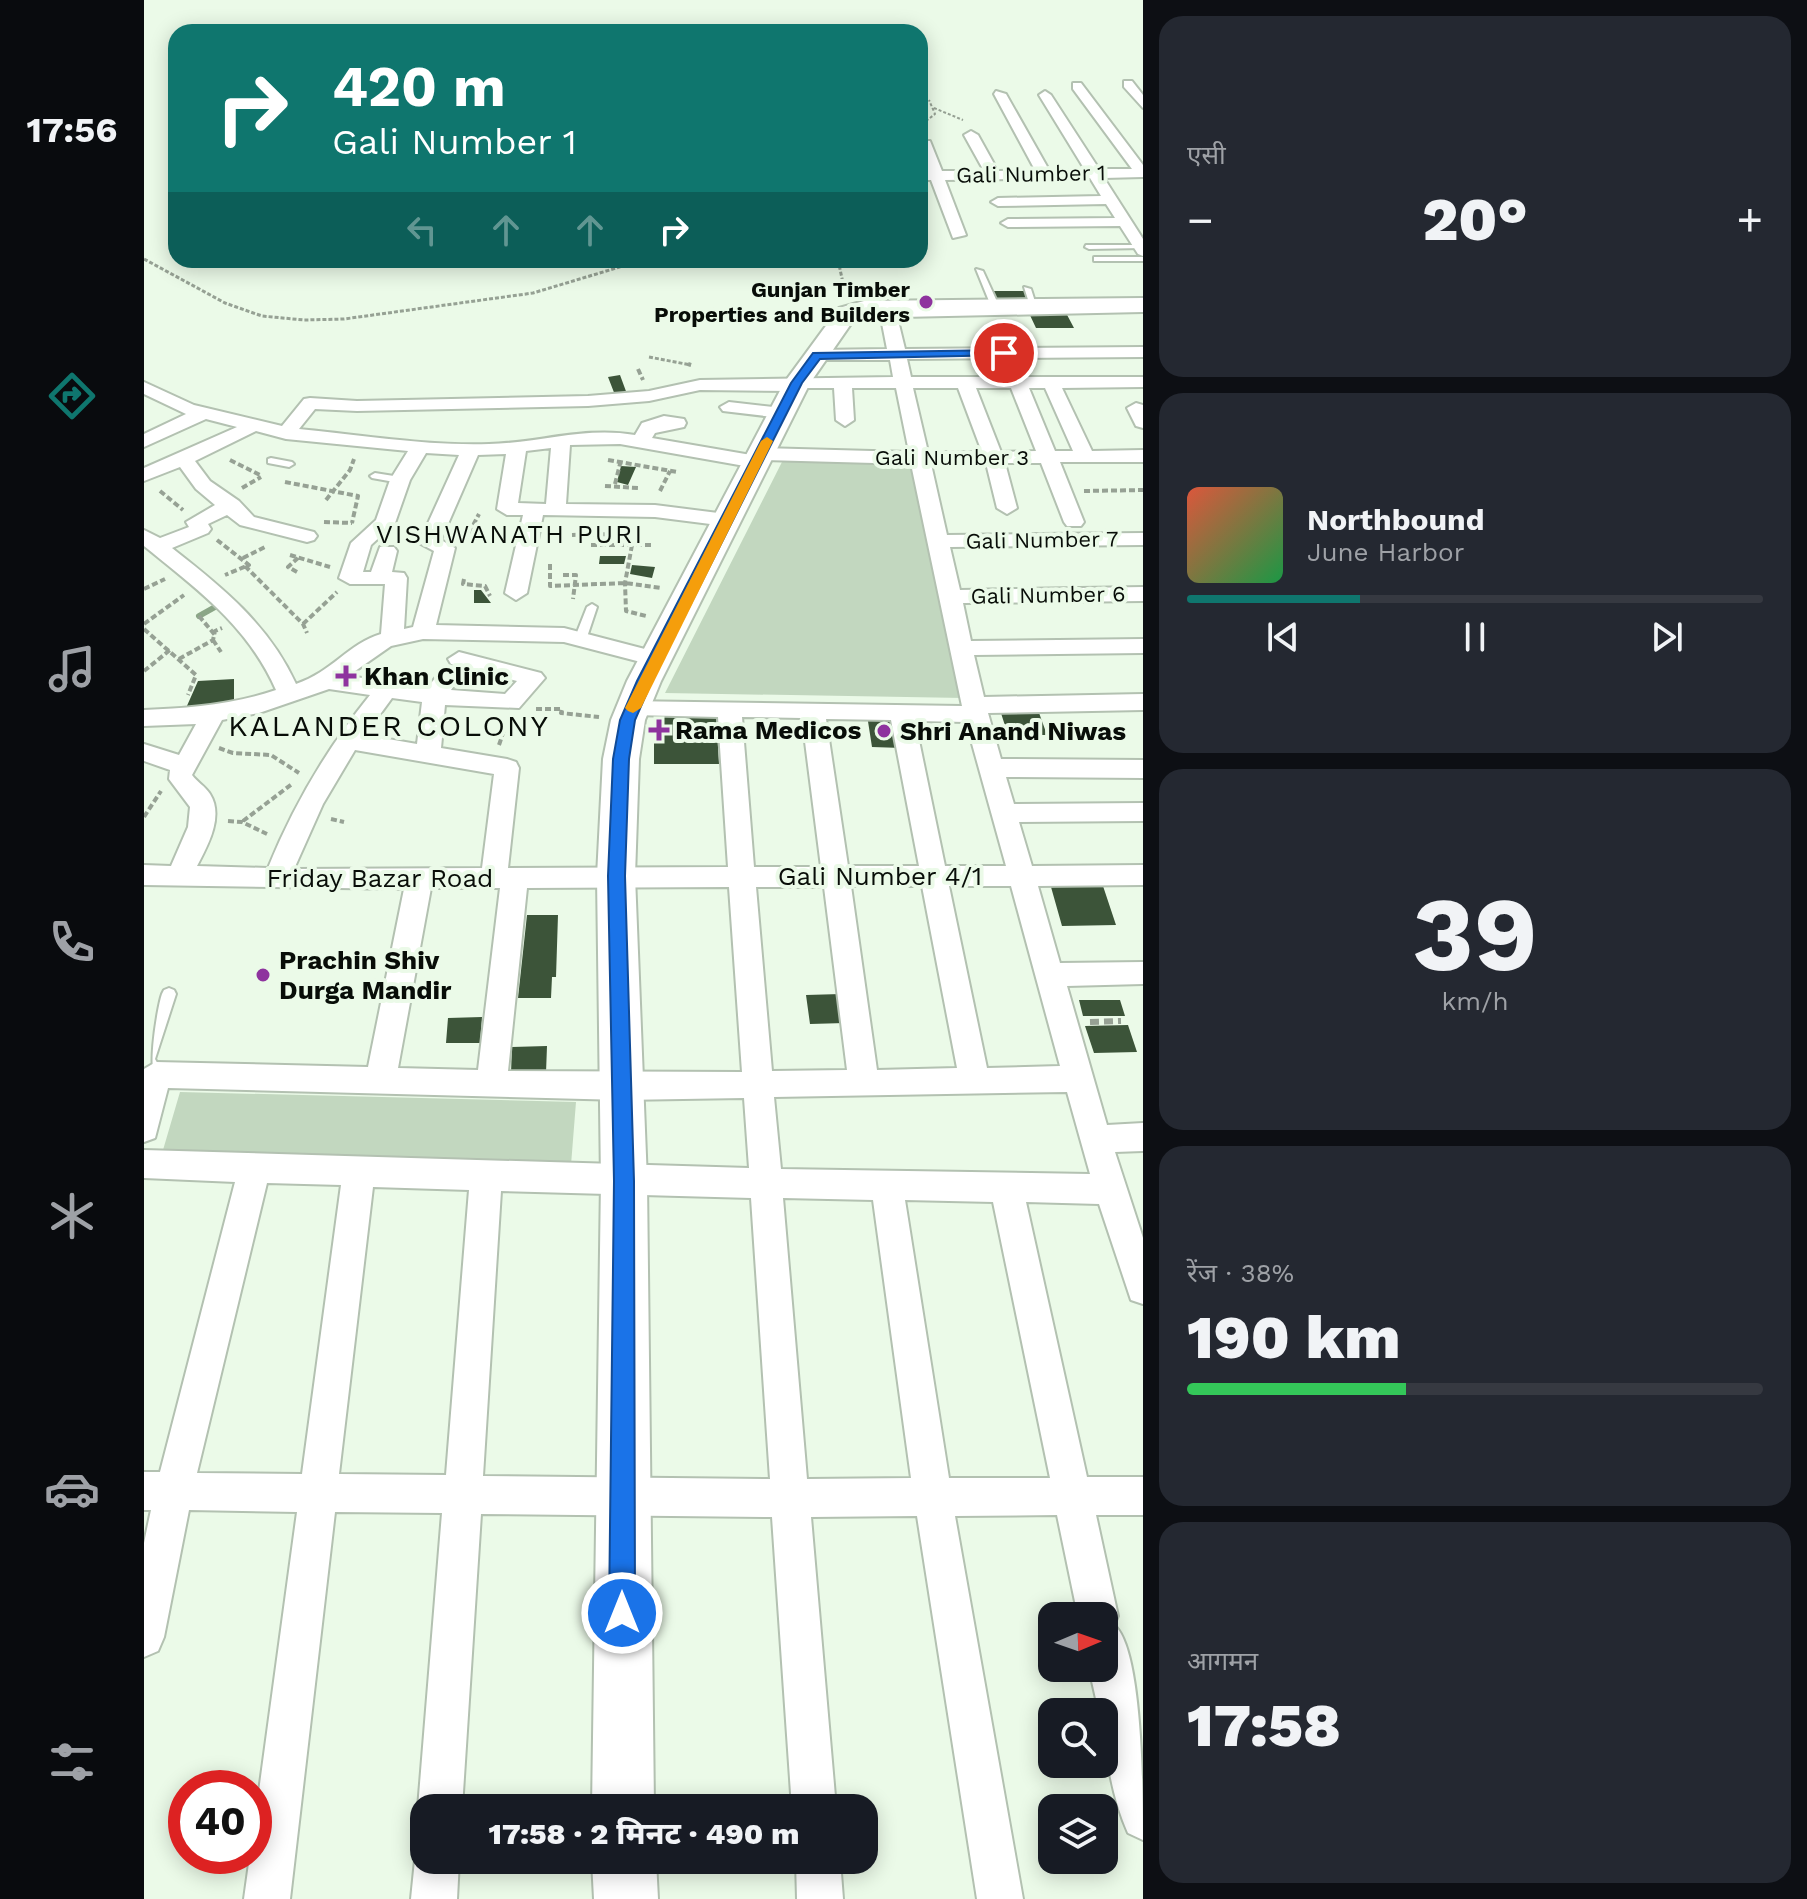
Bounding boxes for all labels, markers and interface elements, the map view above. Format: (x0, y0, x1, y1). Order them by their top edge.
text: 420 m (332, 54, 506, 120)
icon: right (200, 56, 304, 160)
text: 17:56 (27, 109, 117, 151)
text: Gali Number 1 (332, 121, 577, 163)
text: एसी (1187, 140, 1226, 170)
street label: Gali Number 1 (956, 160, 1106, 188)
text: 20° (1422, 184, 1528, 255)
text: − (1187, 194, 1214, 246)
text: + (1736, 194, 1763, 246)
icon: left (400, 208, 444, 252)
icon: ahead (484, 208, 528, 252)
icon: ahead (568, 208, 612, 252)
icon: right (652, 208, 696, 252)
place label: Gunjan Timber Properties and Builders (654, 277, 911, 327)
marker: Gunjan Timber Properties and Builders (917, 293, 935, 311)
pin (970, 319, 1038, 387)
icon: arrive (982, 331, 1026, 375)
icon: directions (44, 368, 100, 424)
street label: Gali Number 3 (875, 445, 1029, 470)
text: Northbound (1307, 502, 1484, 537)
district label: VISHWANATH PURI (376, 519, 644, 549)
street label: Gali Number 7 (965, 526, 1119, 554)
text: June Harbor (1307, 537, 1464, 567)
street label: Gali Number 6 (970, 581, 1126, 609)
icon: previous (1261, 615, 1305, 659)
icon: pause (1453, 615, 1497, 659)
icon: next (1645, 615, 1689, 659)
icon: music (44, 641, 100, 697)
place label: Khan Clinic (364, 661, 509, 691)
marker: Khan Clinic (335, 665, 357, 687)
district label: KALANDER COLONY (228, 708, 550, 743)
place label: Rama Medicos (675, 715, 861, 745)
place label: Shri Anand Niwas (900, 716, 1126, 746)
marker: Rama Medicos (650, 721, 668, 739)
marker: Shri Anand Niwas (875, 722, 893, 740)
street label: Gali Number 4/1 (778, 861, 982, 891)
street label: Friday Bazar Road (267, 863, 493, 893)
text: 39 (1412, 873, 1538, 995)
icon: phone (44, 914, 100, 970)
place label: Prachin Shiv Durga Mandir (279, 945, 452, 1005)
marker: Prachin Shiv Durga Mandir (254, 966, 272, 984)
text: km/h (1442, 986, 1508, 1016)
icon: climate (44, 1188, 100, 1244)
text: रेंज · 38% (1187, 1258, 1294, 1288)
text: 190 km (1187, 1302, 1400, 1373)
icon: car (44, 1461, 100, 1517)
position arrow (580, 1571, 664, 1655)
north arrow (1038, 1602, 1118, 1682)
map controls (1038, 1602, 1118, 1874)
text: आगमन (1187, 1646, 1258, 1676)
text: 17:58 (1187, 1690, 1341, 1761)
button: search (1038, 1698, 1118, 1778)
icon: filters (44, 1734, 100, 1790)
speed limit sign: 40 (168, 1770, 272, 1874)
button: layers (1038, 1794, 1118, 1874)
text: 17:58 · 2 मिनट · 490 m (489, 1816, 799, 1851)

